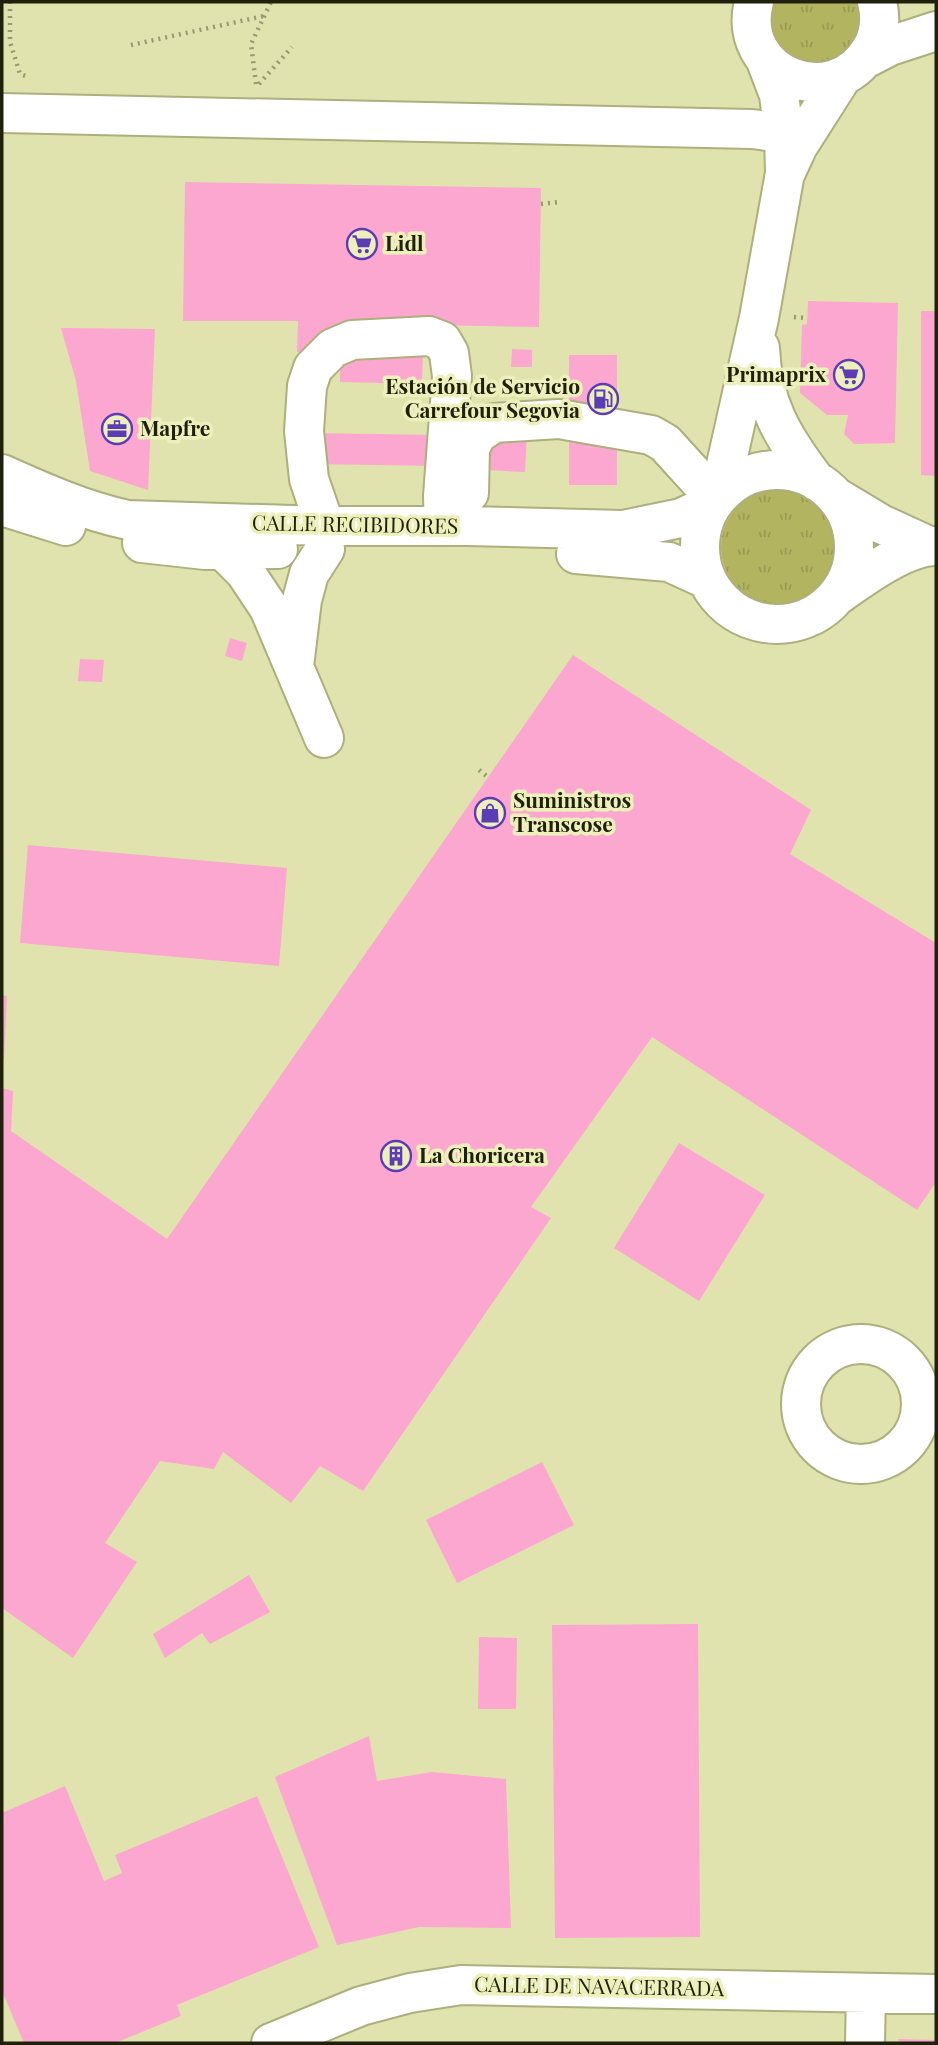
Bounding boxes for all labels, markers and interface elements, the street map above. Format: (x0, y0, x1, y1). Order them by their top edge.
supermarket icon: Lidl (345, 227, 379, 261)
place label: Lidl (385, 228, 424, 256)
supermarket icon: Primaprix (832, 358, 866, 392)
place label: Primaprix (726, 359, 827, 387)
place label: Estación de Servicio Carrefour Segovia (385, 371, 580, 423)
fuel station icon: Estación de Servicio Carrefour Segovia (586, 382, 620, 416)
office icon: Mapfre (100, 412, 134, 446)
place label: Mapfre (140, 413, 210, 441)
street label: CALLE RECIBIDORES (252, 507, 458, 539)
place label: Suministros Transcose (513, 785, 631, 837)
shop icon: Suministros Transcose (473, 796, 507, 830)
building icon: La Choricera (379, 1139, 413, 1173)
place label: La Choricera (419, 1140, 545, 1168)
street label: CALLE DE NAVACERRADA (474, 1969, 725, 2001)

